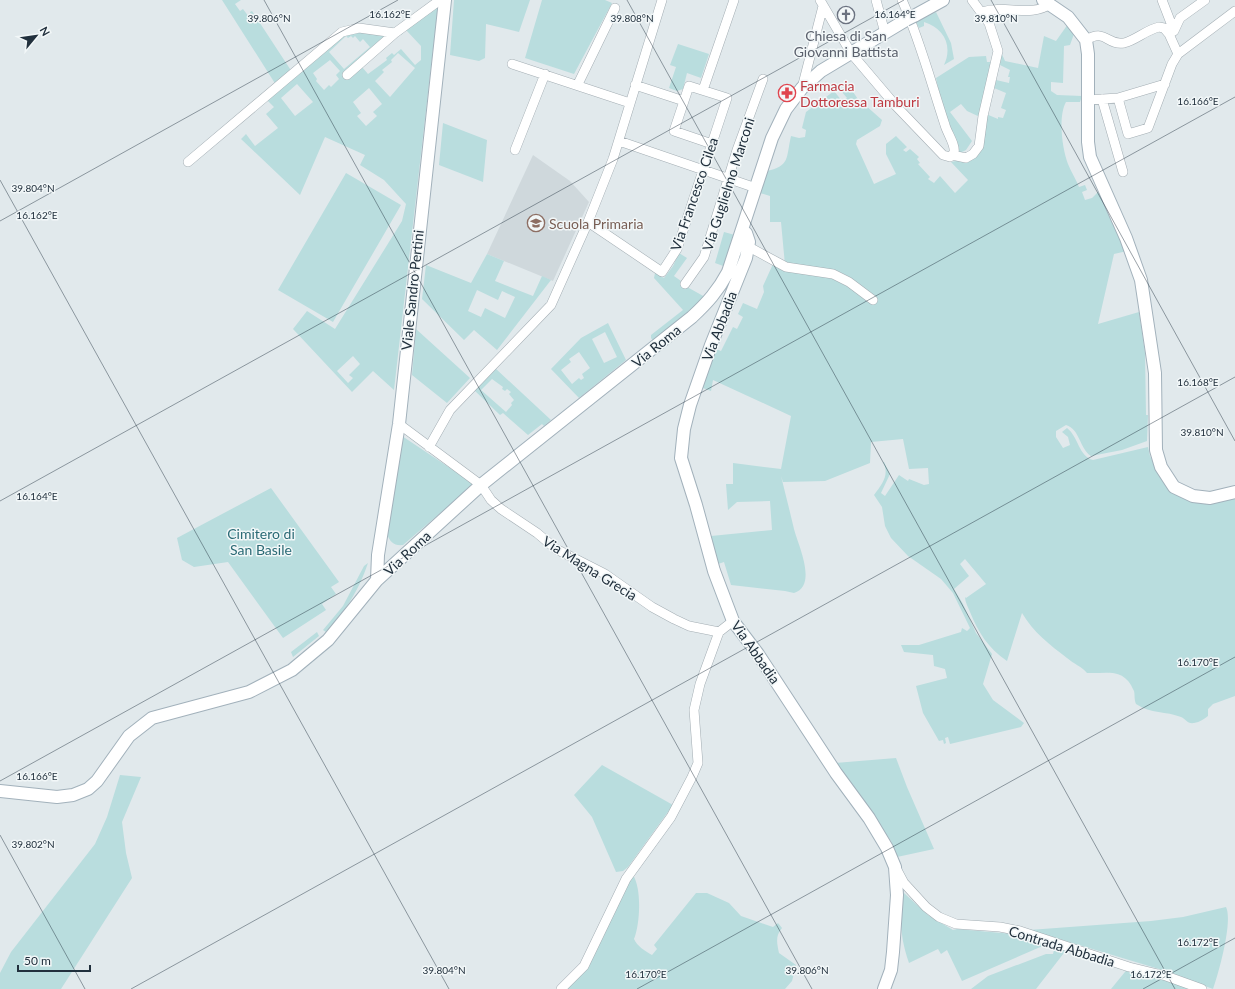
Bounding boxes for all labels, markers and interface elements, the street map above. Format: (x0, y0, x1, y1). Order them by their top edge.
church icon: Chiesa di San Giovanni Battista (836, 5, 856, 25)
text: 16.162°E (369, 8, 411, 20)
text: 16.164°E (874, 8, 916, 20)
text: 39.806°N (247, 12, 291, 24)
text: 39.808°N (610, 12, 654, 24)
text: 39.810°N (974, 12, 1018, 24)
north arrow (16, 16, 56, 56)
text: N (37, 24, 53, 38)
place label: Chiesa di San Giovanni Battista (794, 27, 898, 60)
place label: Farmacia Dottoressa Tamburi (800, 77, 920, 110)
pharmacy icon: Farmacia Dottoressa Tamburi (777, 83, 797, 103)
text: 16.166°E (1177, 95, 1219, 107)
street label: Via Guglielmo Marconi (698, 115, 758, 253)
street label: Via Francesco Cilea (667, 135, 721, 253)
text: 39.804°N (11, 182, 55, 194)
text: 16.162°E (16, 209, 58, 221)
school or university icon: Scuola Primaria (526, 213, 546, 233)
place label: Scuola Primaria (549, 215, 643, 232)
street label: Viale Sandro Pertini (397, 229, 427, 351)
street label: Via Abbadia (698, 289, 740, 363)
street label: Via Roma (628, 321, 684, 371)
text: 16.168°E (1177, 376, 1219, 388)
text: 39.810°N (1180, 426, 1224, 438)
text: 16.164°E (16, 490, 58, 502)
park label: Cimitero di San Basile (227, 525, 295, 558)
street label: Via Roma (380, 527, 434, 579)
street label: Via Magna Grecia (540, 532, 640, 604)
street label: Via Abbadia (728, 617, 784, 687)
text: 16.170°E (1177, 656, 1219, 668)
text: 16.166°E (16, 770, 58, 782)
text: 39.802°N (11, 838, 55, 850)
street label: Contrada Abbadia (1007, 922, 1117, 970)
text: 16.172°E (1177, 936, 1219, 948)
scale bar (18, 947, 90, 973)
text: 50 m (24, 953, 51, 968)
text: 39.804°N (422, 964, 466, 976)
text: 39.806°N (785, 964, 829, 976)
text: 16.170°E (625, 968, 667, 980)
text: 16.172°E (1130, 968, 1172, 980)

